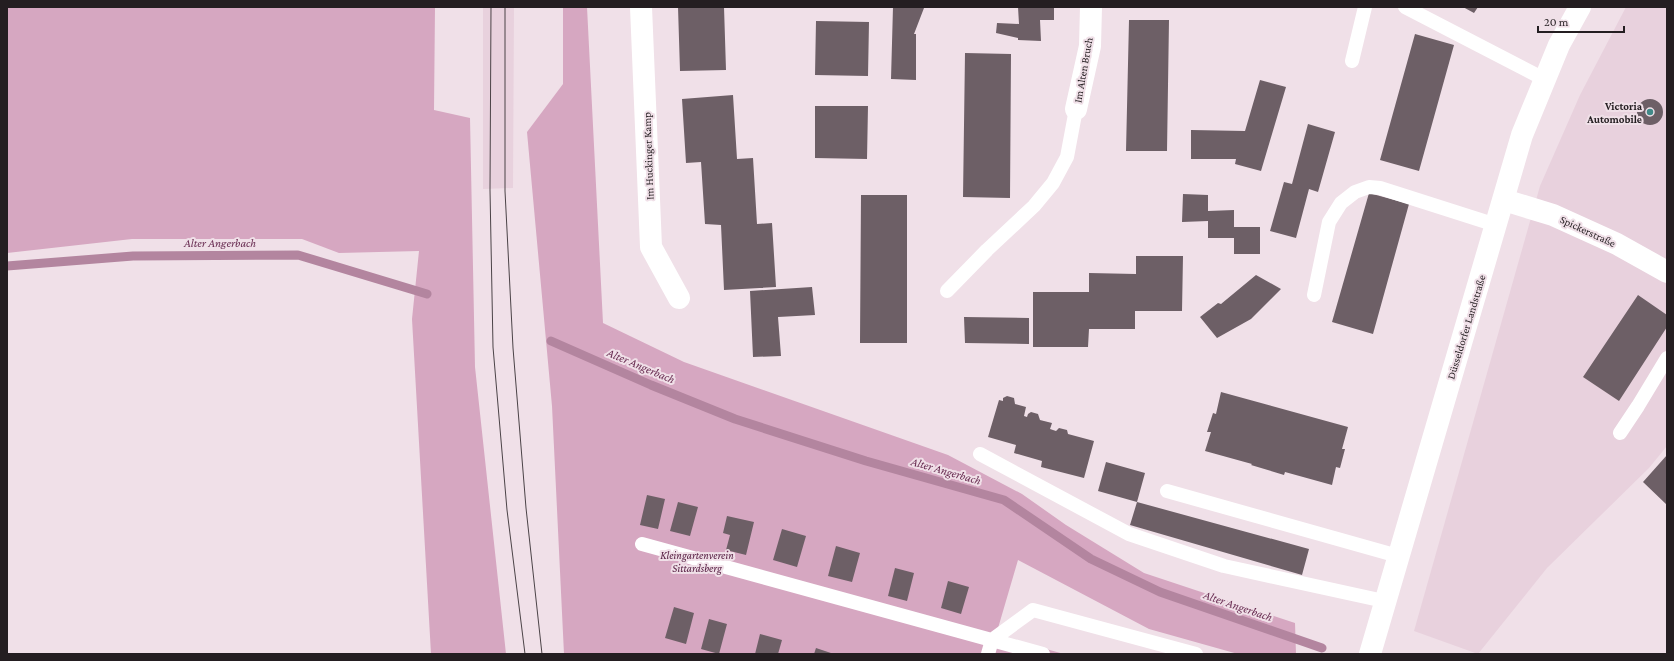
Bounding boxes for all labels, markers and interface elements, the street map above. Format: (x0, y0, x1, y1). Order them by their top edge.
scale bar (1538, 8, 1624, 34)
text: 20 m (1544, 15, 1569, 29)
street label: Im Alten Bruch (1071, 36, 1095, 104)
place label: Victoria Automobile (1586, 100, 1643, 125)
marker: Victoria Automobile (1645, 107, 1655, 117)
street label: Im Huckinger Kamp (640, 112, 657, 200)
street label: Spickerstraße (1558, 213, 1618, 250)
water label: Alter Angerbach (183, 236, 256, 250)
street label: Düsseldorfer Landstraße (1444, 273, 1488, 381)
water label: Alter Angerbach (604, 345, 677, 387)
water label: Alter Angerbach (909, 454, 983, 488)
park label: Kleingartenverein Sittardsberg (660, 549, 734, 575)
water label: Alter Angerbach (1201, 587, 1274, 624)

